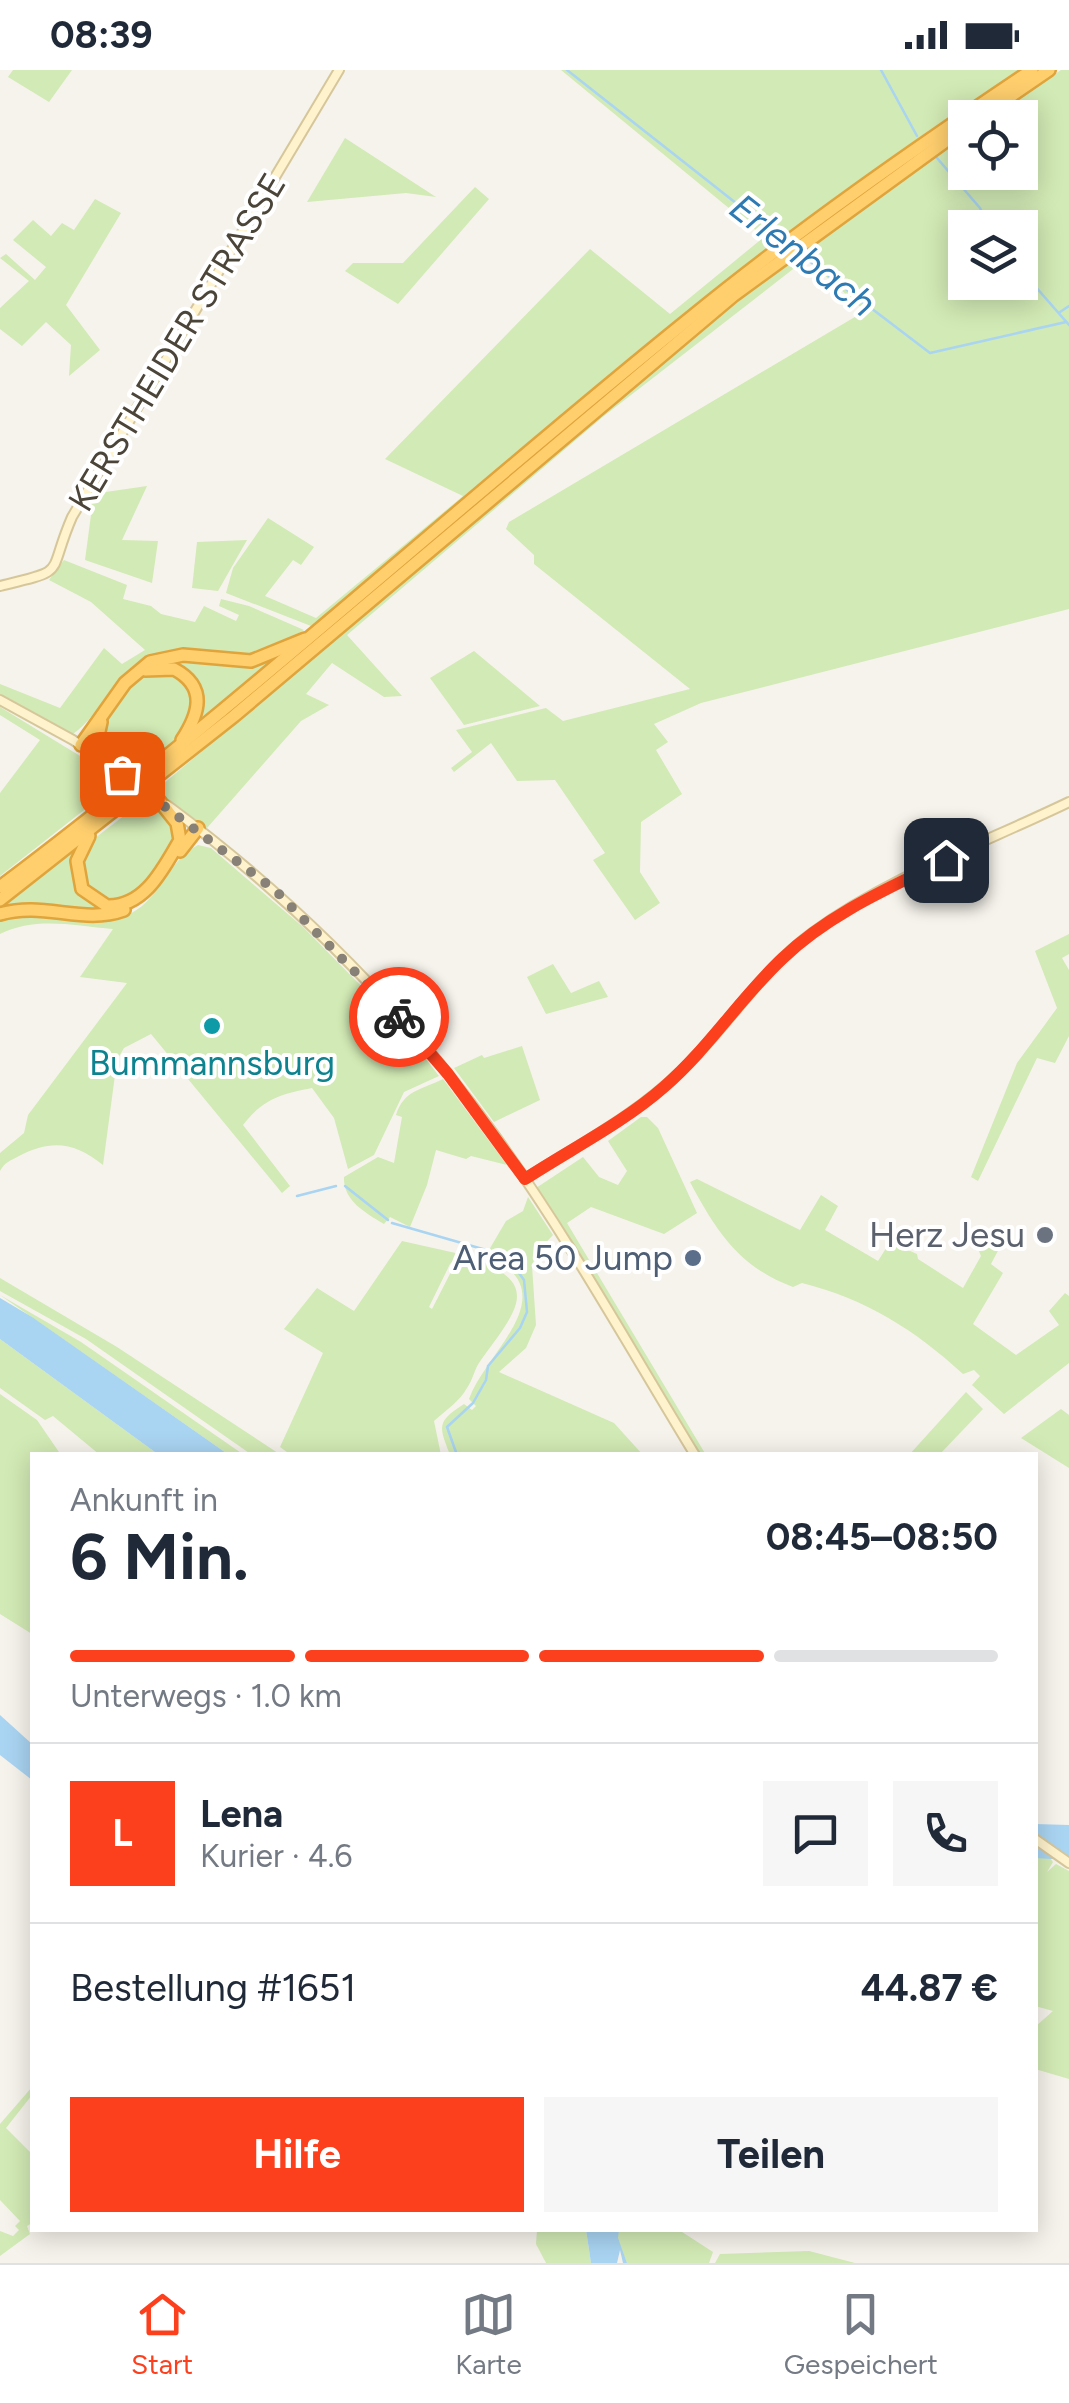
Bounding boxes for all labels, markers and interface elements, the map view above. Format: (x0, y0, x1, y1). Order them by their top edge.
text: 08:39 (50, 12, 153, 58)
map controls (948, 100, 1038, 300)
button: locate (948, 100, 1038, 190)
street label: KERSTHEIDER STRASSE (59, 165, 295, 519)
water label: Erlenbach (721, 184, 885, 326)
button: layers (948, 210, 1038, 300)
pin (80, 732, 165, 817)
icon: bag (95, 747, 150, 802)
pin (904, 818, 989, 903)
icon: home (919, 833, 974, 888)
courier (349, 967, 449, 1067)
icon: bike (372, 990, 427, 1045)
marker: Bummannsburg (201, 1015, 223, 1037)
place label: Bummannsburg (89, 1042, 335, 1084)
place label: Herz Jesu (869, 1214, 1025, 1256)
marker: Herz Jesu (1034, 1224, 1056, 1246)
place label: Area 50 Jump (453, 1237, 673, 1279)
marker: Area 50 Jump (682, 1247, 704, 1269)
text: Ankunft in (70, 1481, 218, 1519)
text: 08:45–08:50 (766, 1514, 998, 1560)
text: 6 Min. (70, 1517, 249, 1595)
text: Unterwegs · 1.0 km (70, 1677, 342, 1715)
button: chat (763, 1781, 868, 1886)
button: phone (893, 1781, 998, 1886)
text: Lena (200, 1791, 283, 1837)
text: L (112, 1810, 133, 1856)
text: Kurier · 4.6 (200, 1837, 352, 1875)
text: Bestellung #1651 (70, 1965, 356, 2011)
text: 44.87 € (861, 1965, 998, 2011)
button: Hilfe (70, 2097, 524, 2212)
button: Teilen (544, 2097, 998, 2212)
tab: Start (131, 2287, 193, 2381)
tab: Karte (455, 2287, 522, 2381)
tab: Gespeichert (784, 2287, 938, 2381)

